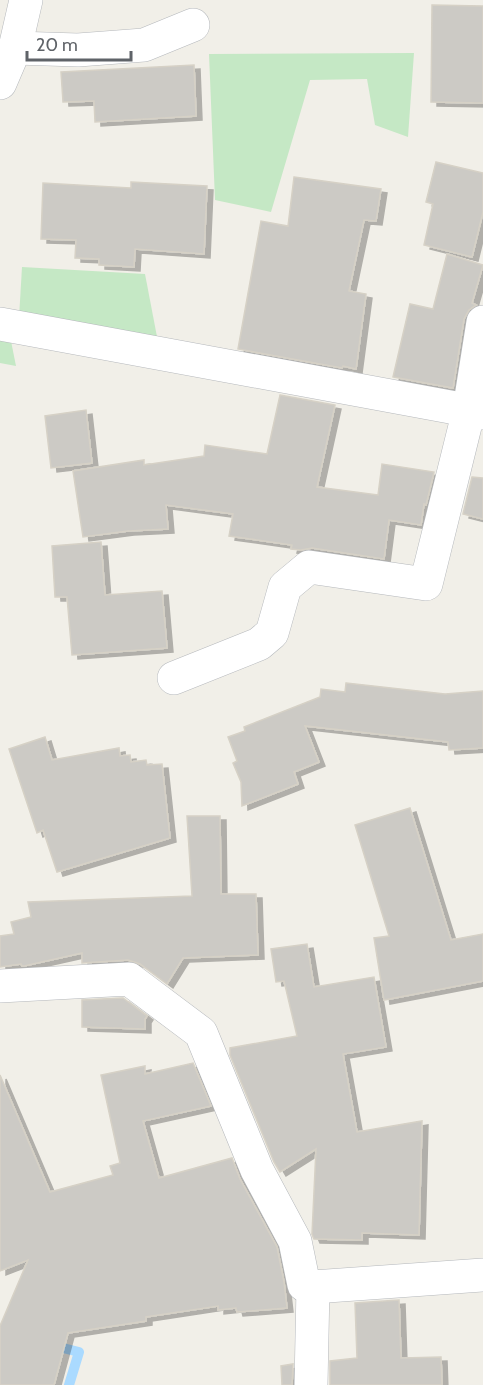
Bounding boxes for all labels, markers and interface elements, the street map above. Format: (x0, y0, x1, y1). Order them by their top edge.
scale bar (27, 24, 130, 62)
text: 20 m (36, 34, 78, 56)

